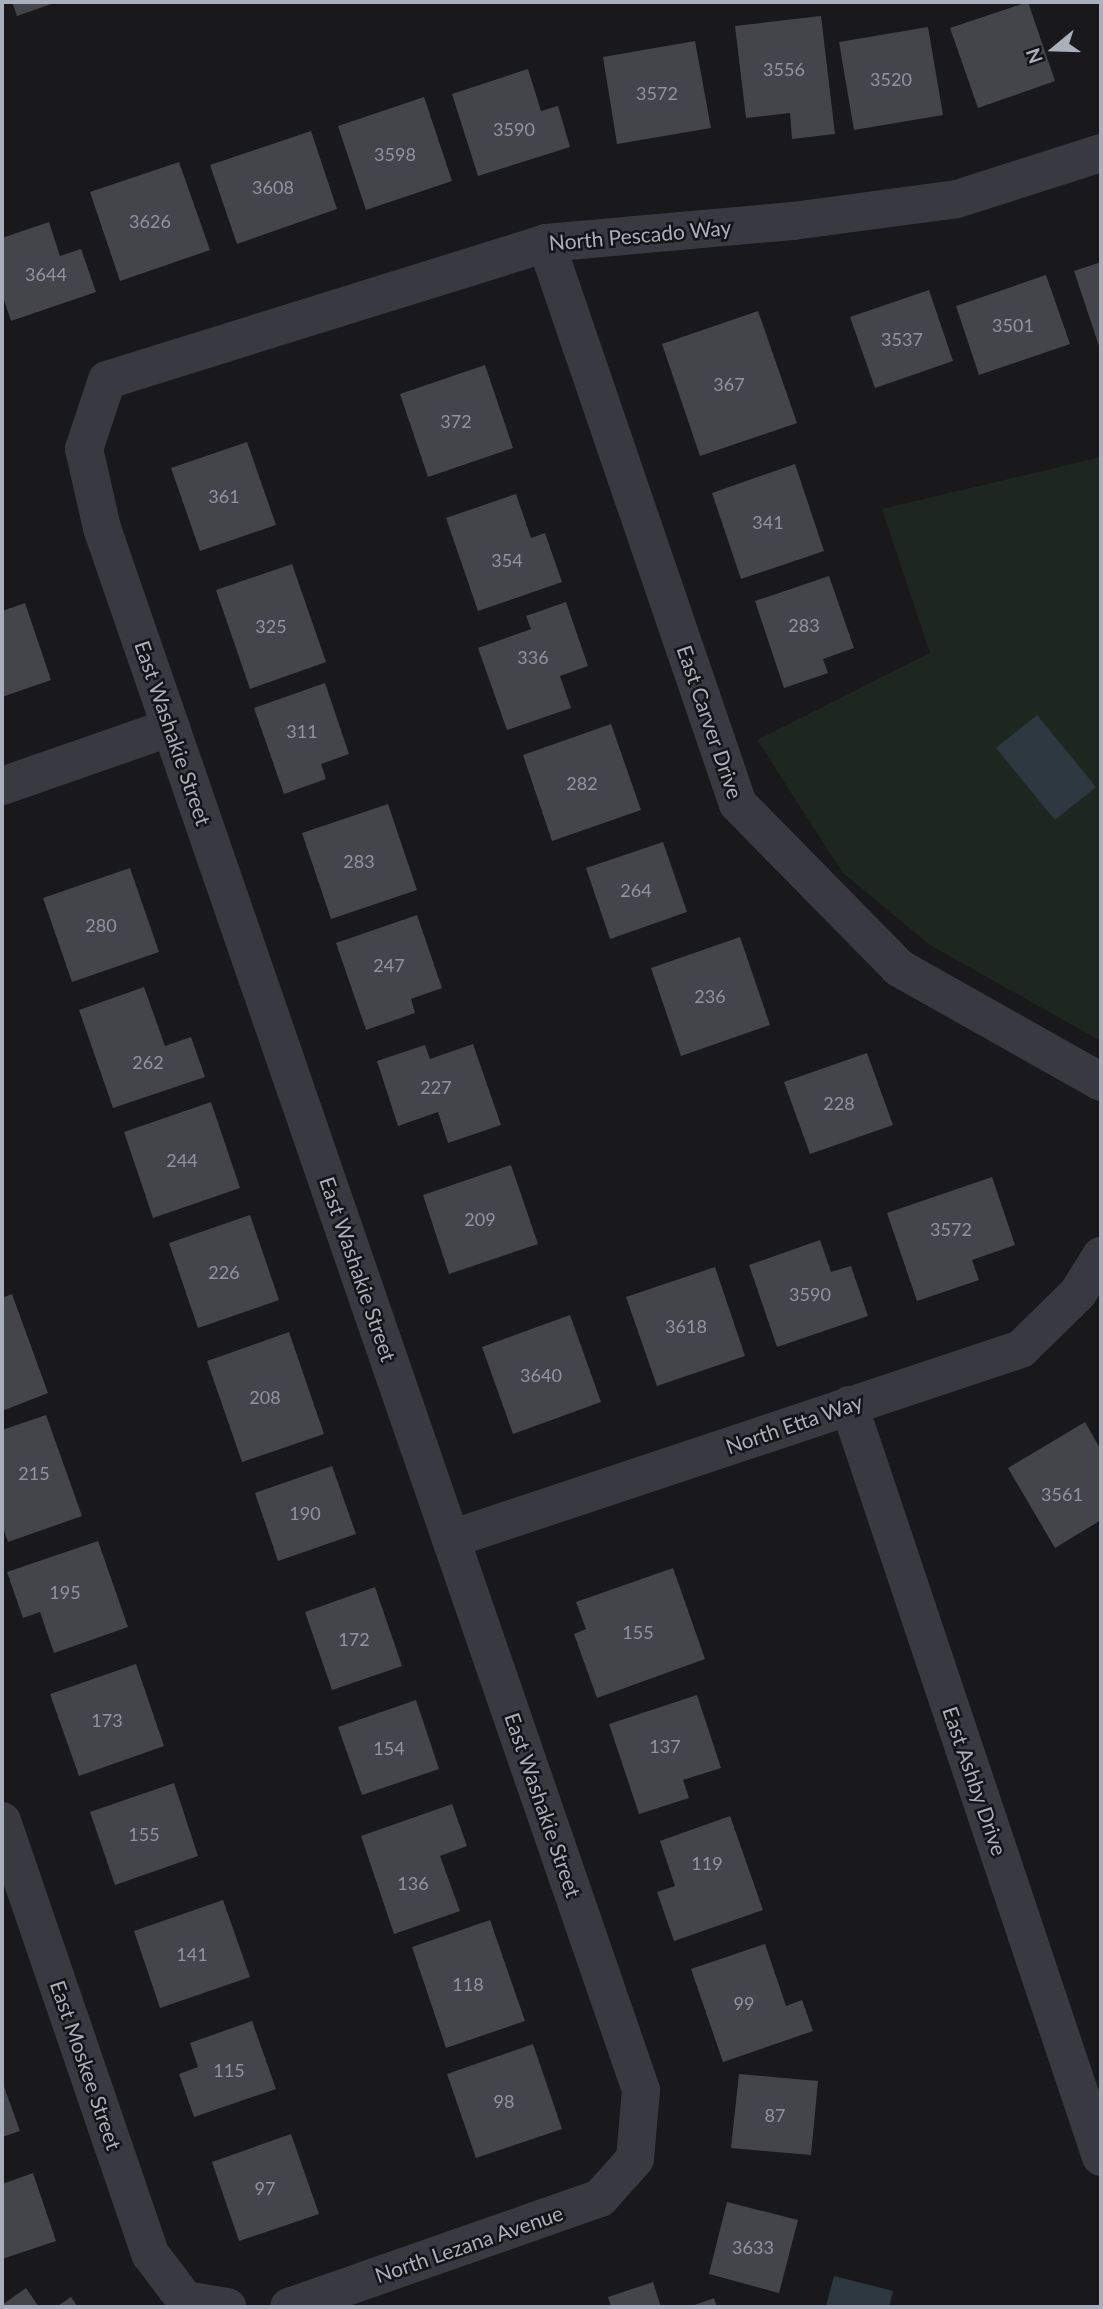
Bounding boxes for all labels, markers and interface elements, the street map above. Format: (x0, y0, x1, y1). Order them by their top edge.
north arrow (1019, 14, 1089, 84)
text: N (1020, 45, 1047, 67)
house number: 3556 (763, 58, 805, 80)
house number: 3520 (870, 68, 912, 90)
house number: 3572 (636, 82, 678, 104)
house number: 3590 (493, 118, 535, 140)
house number: 3598 (374, 143, 416, 165)
house number: 3608 (252, 176, 294, 198)
house number: 3626 (129, 210, 171, 232)
street label: North Pescado Way (548, 214, 732, 256)
house number: 3644 (25, 263, 67, 285)
house number: 3501 (992, 314, 1034, 336)
house number: 3537 (881, 328, 923, 350)
house number: 367 (713, 373, 745, 395)
house number: 372 (440, 410, 472, 432)
house number: 361 (208, 485, 240, 507)
house number: 341 (752, 511, 784, 533)
house number: 354 (491, 549, 523, 571)
house number: 283 (788, 614, 820, 636)
house number: 325 (255, 615, 287, 637)
street label: East Washakie Street (129, 637, 217, 829)
street label: East Carver Drive (672, 642, 748, 802)
house number: 336 (517, 646, 549, 668)
house number: 311 (286, 720, 318, 742)
house number: 282 (566, 772, 598, 794)
house number: 283 (343, 850, 375, 872)
house number: 264 (620, 879, 652, 901)
house number: 280 (85, 914, 117, 936)
house number: 247 (373, 954, 405, 976)
house number: 236 (694, 985, 726, 1007)
house number: 262 (132, 1051, 164, 1073)
house number: 227 (420, 1076, 452, 1098)
house number: 228 (823, 1092, 855, 1114)
house number: 244 (166, 1149, 198, 1171)
street label: East Washakie Street (314, 1173, 402, 1365)
house number: 209 (464, 1208, 496, 1230)
house number: 3572 (930, 1218, 972, 1240)
house number: 226 (208, 1261, 240, 1283)
house number: 3590 (789, 1283, 831, 1305)
house number: 3618 (665, 1315, 707, 1337)
house number: 3640 (520, 1364, 562, 1386)
house number: 208 (249, 1386, 281, 1408)
street label: North Etta Way (722, 1389, 866, 1459)
house number: 215 (18, 1462, 50, 1484)
house number: 3561 (1041, 1483, 1083, 1505)
house number: 190 (289, 1502, 321, 1524)
house number: 195 (49, 1581, 81, 1603)
house number: 155 (622, 1621, 654, 1643)
house number: 172 (338, 1628, 370, 1650)
street label: East Ashby Drive (937, 1703, 1013, 1859)
house number: 173 (91, 1709, 123, 1731)
street label: East Washakie Street (499, 1709, 587, 1901)
house number: 137 (649, 1735, 681, 1757)
house number: 154 (373, 1737, 405, 1759)
house number: 155 (128, 1823, 160, 1845)
house number: 119 (691, 1852, 723, 1874)
house number: 136 (397, 1872, 429, 1894)
house number: 141 (176, 1943, 208, 1965)
house number: 118 (452, 1973, 484, 1995)
street label: East Moskee Street (45, 1977, 127, 2153)
house number: 99 (734, 1992, 754, 2014)
house number: 115 (213, 2059, 245, 2081)
house number: 98 (494, 2090, 514, 2112)
house number: 87 (765, 2104, 785, 2126)
house number: 97 (255, 2177, 275, 2199)
street label: North Lezana Avenue (371, 2200, 567, 2288)
house number: 3633 (732, 2236, 774, 2258)

